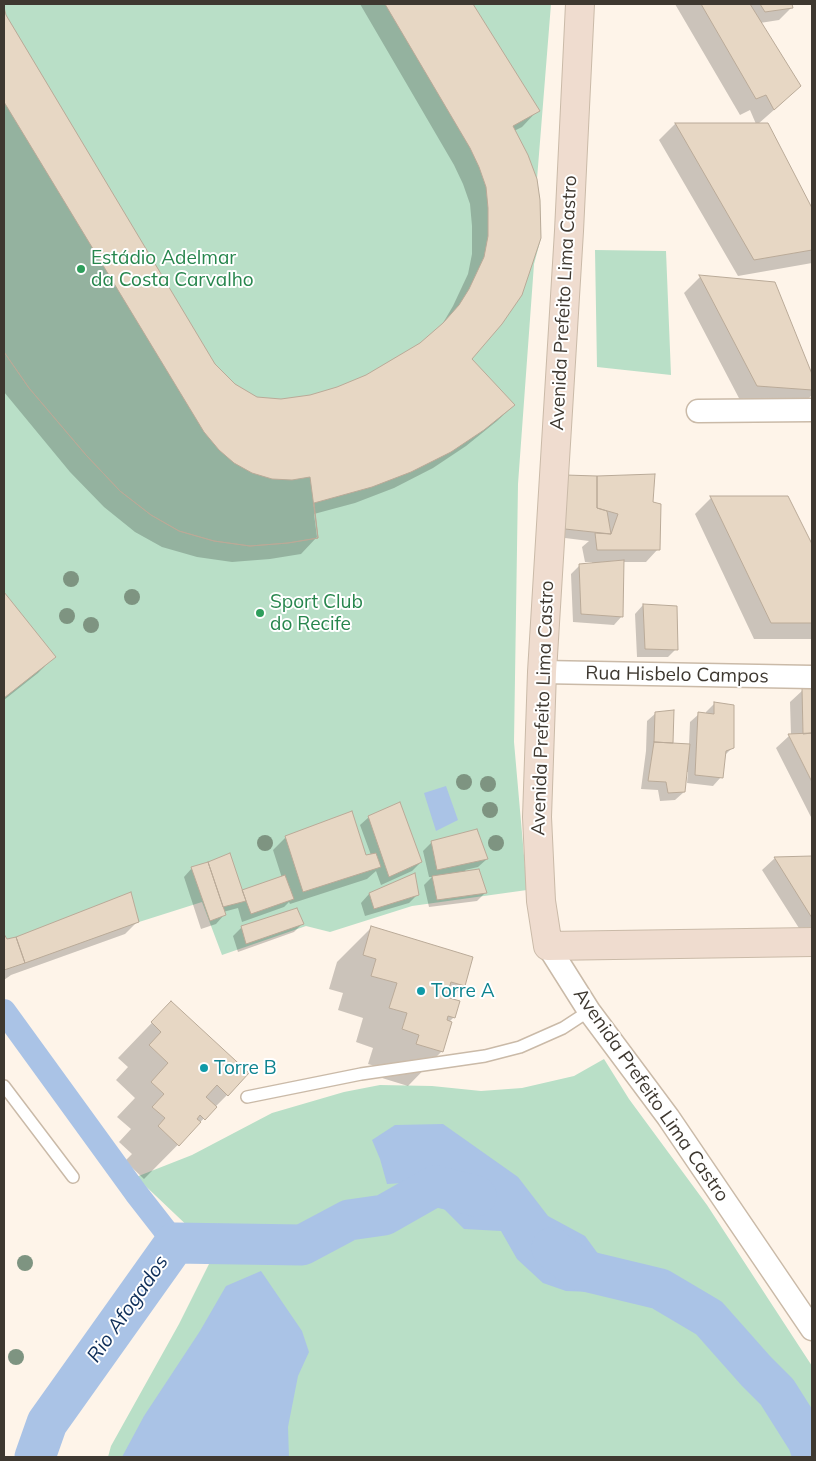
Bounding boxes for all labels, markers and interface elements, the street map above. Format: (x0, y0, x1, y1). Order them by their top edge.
street label: Avenida Prefeito Lima Castro (546, 175, 582, 431)
place label: Estádio Adelmar da Costa Carvalho (91, 247, 254, 291)
marker: Estádio Adelmar da Costa Carvalho (75, 263, 87, 275)
street label: Avenida Prefeito Lima Castro (527, 580, 559, 836)
place label: Sport Club do Recife (270, 591, 363, 635)
marker: Sport Club do Recife (254, 607, 266, 619)
street label: Rua Hisbelo Campos (585, 662, 769, 688)
place label: Torre A (431, 980, 495, 1002)
street label: Avenida Prefeito Lima Castro (568, 984, 734, 1206)
marker: Torre A (415, 985, 427, 997)
place label: Torre B (214, 1057, 277, 1079)
marker: Torre B (198, 1062, 210, 1074)
water label: Rio Afogados (82, 1251, 174, 1367)

